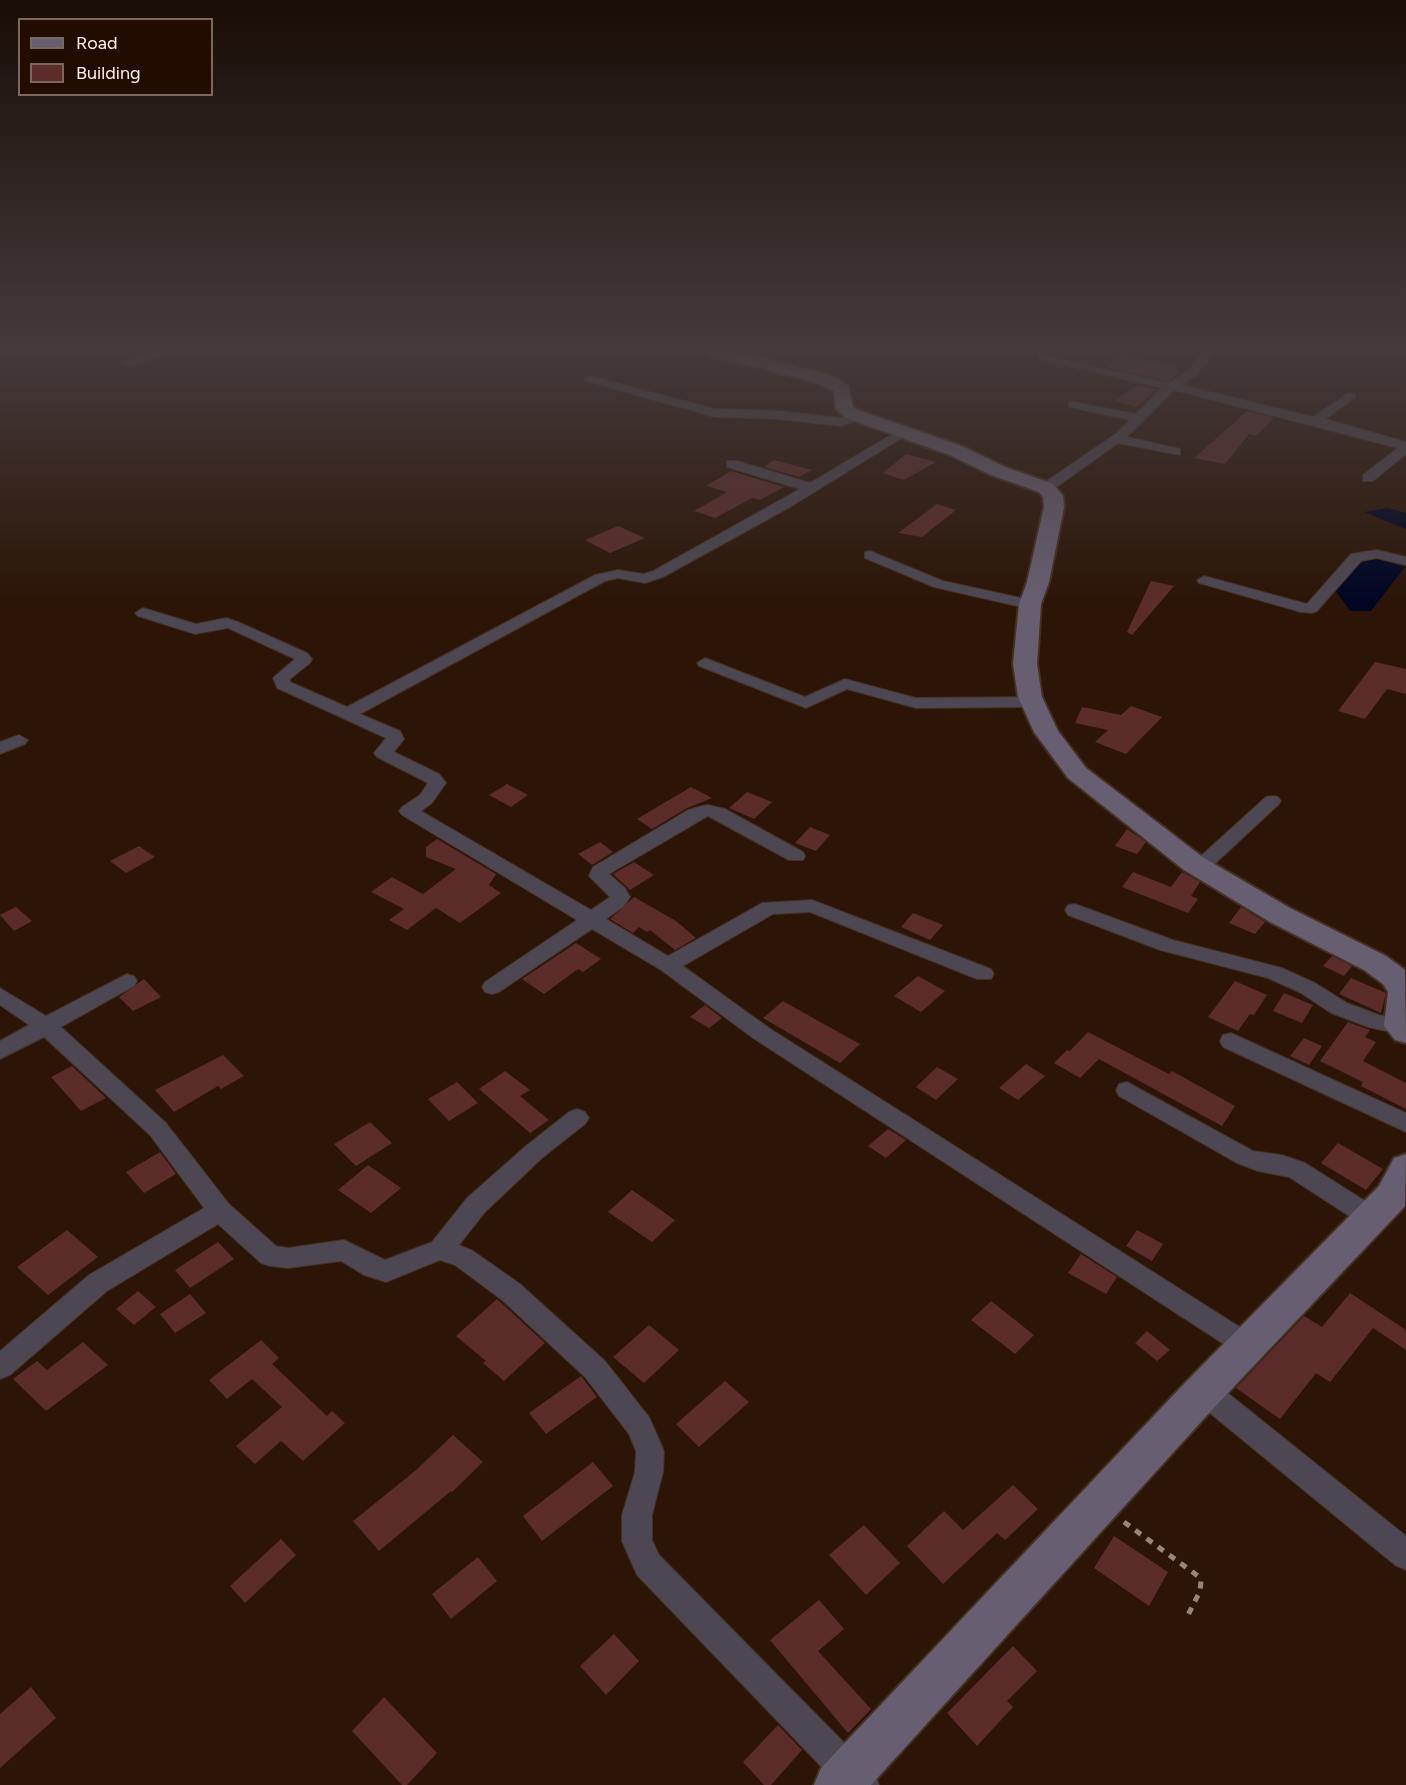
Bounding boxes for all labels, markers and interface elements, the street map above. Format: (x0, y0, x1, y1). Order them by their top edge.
legend (18, 18, 213, 96)
text: Road (76, 32, 117, 54)
text: Building (76, 62, 141, 84)

